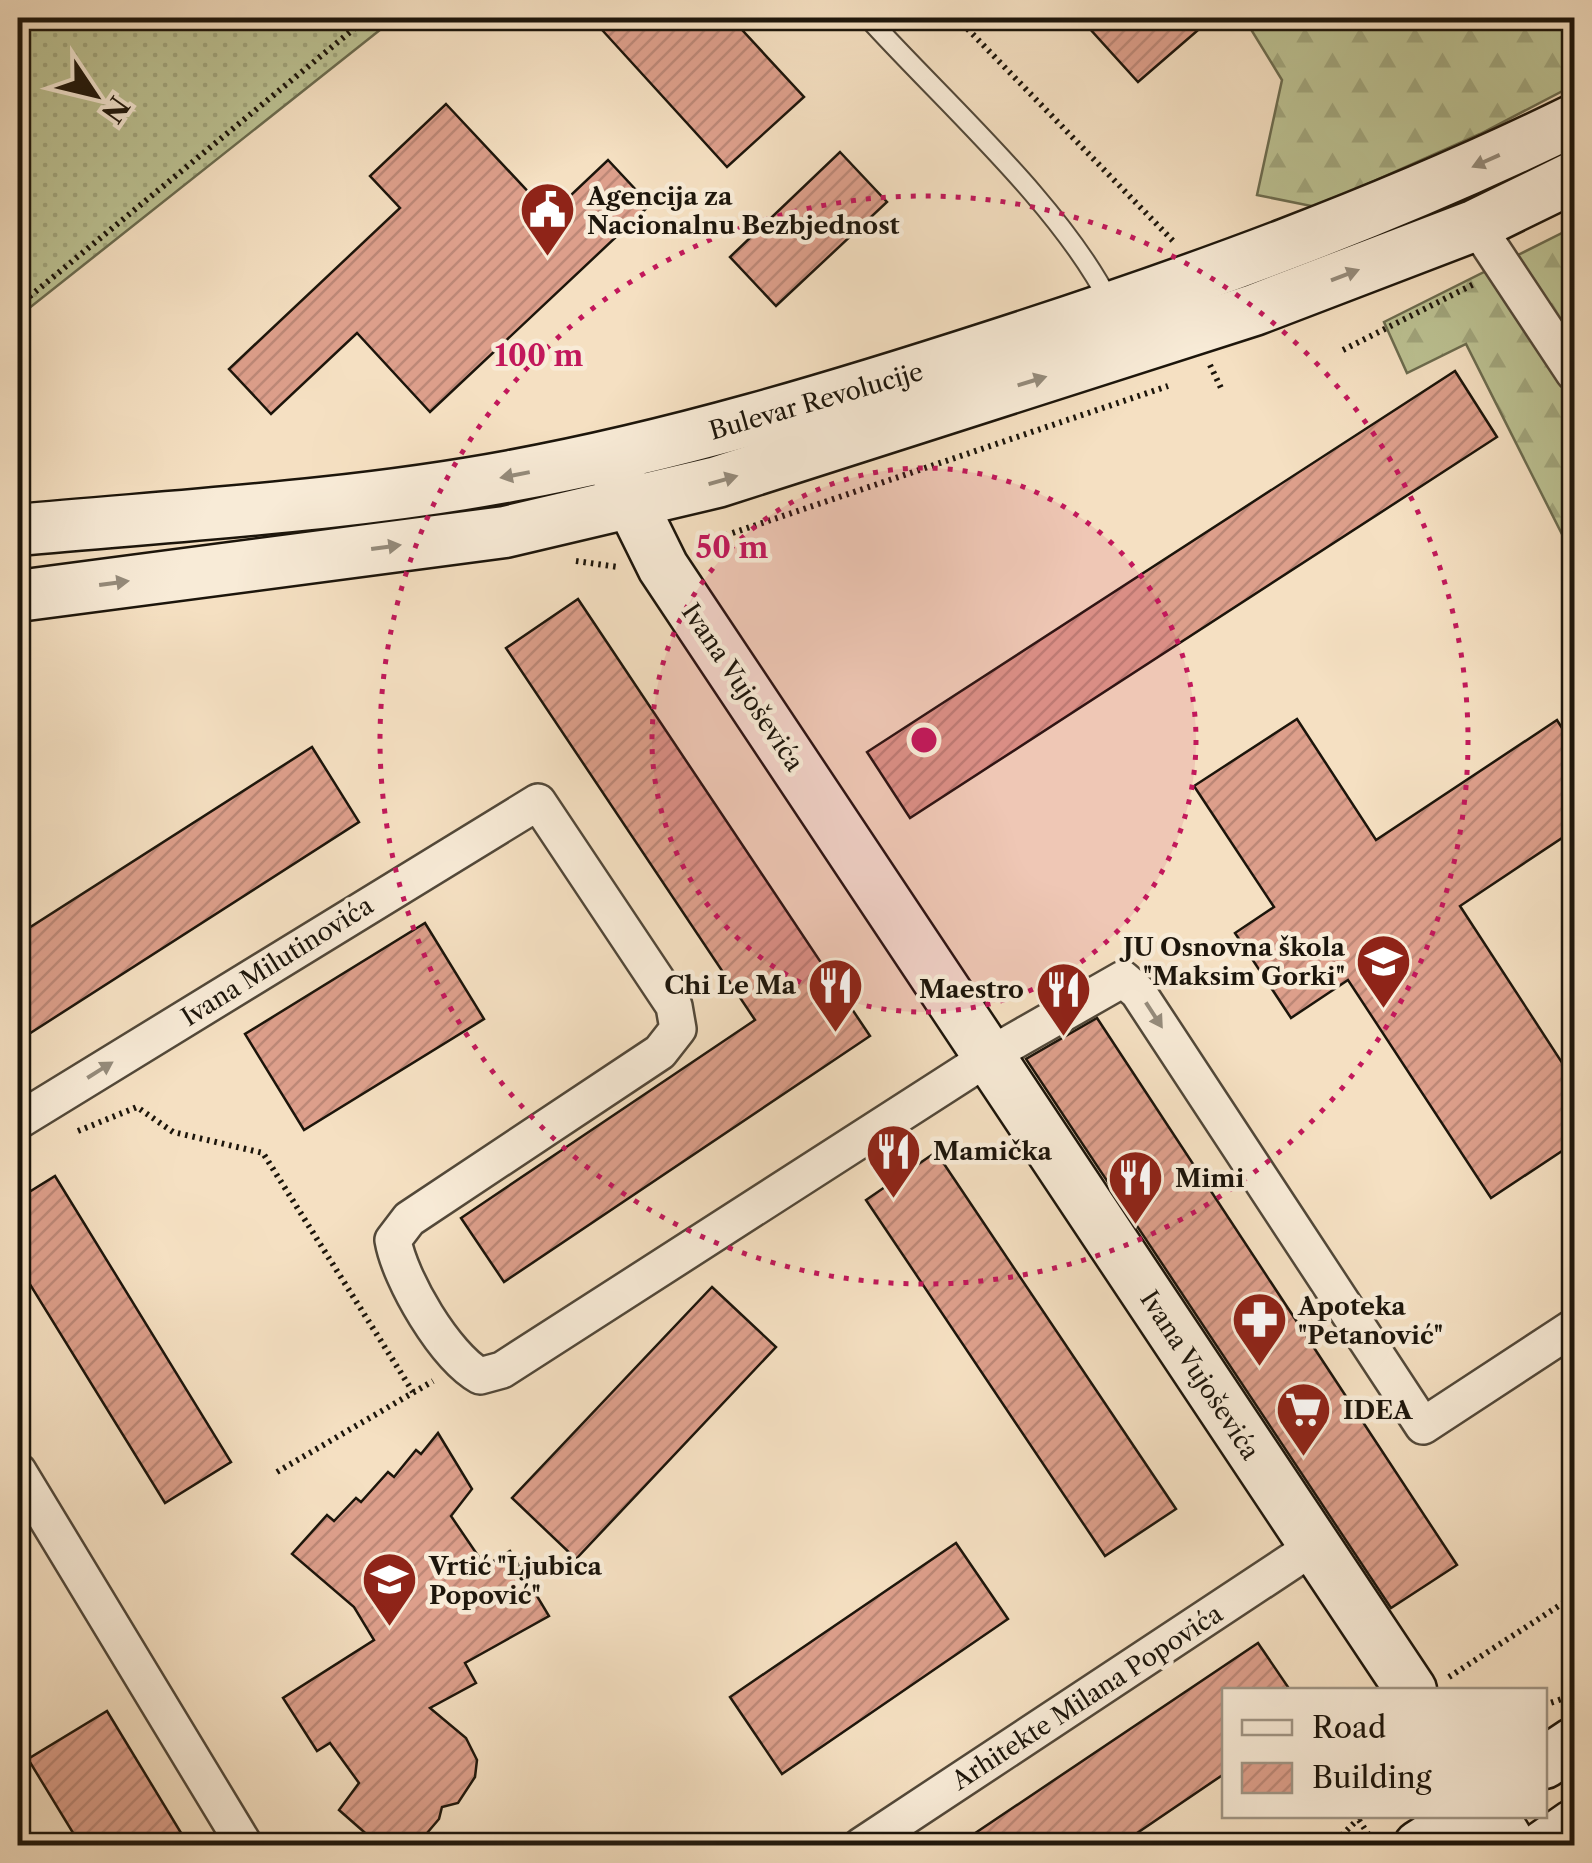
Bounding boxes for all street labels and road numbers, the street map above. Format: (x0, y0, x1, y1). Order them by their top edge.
street label: Bulevar Revolucije (706, 356, 927, 447)
street label: Ivana Vujoševića (675, 598, 811, 778)
street label: Ivana Milutinovića (176, 890, 379, 1033)
street label: Ivana Vujoševića (1133, 1285, 1266, 1466)
street label: Arhitekte Milana Popovića (945, 1598, 1229, 1797)

